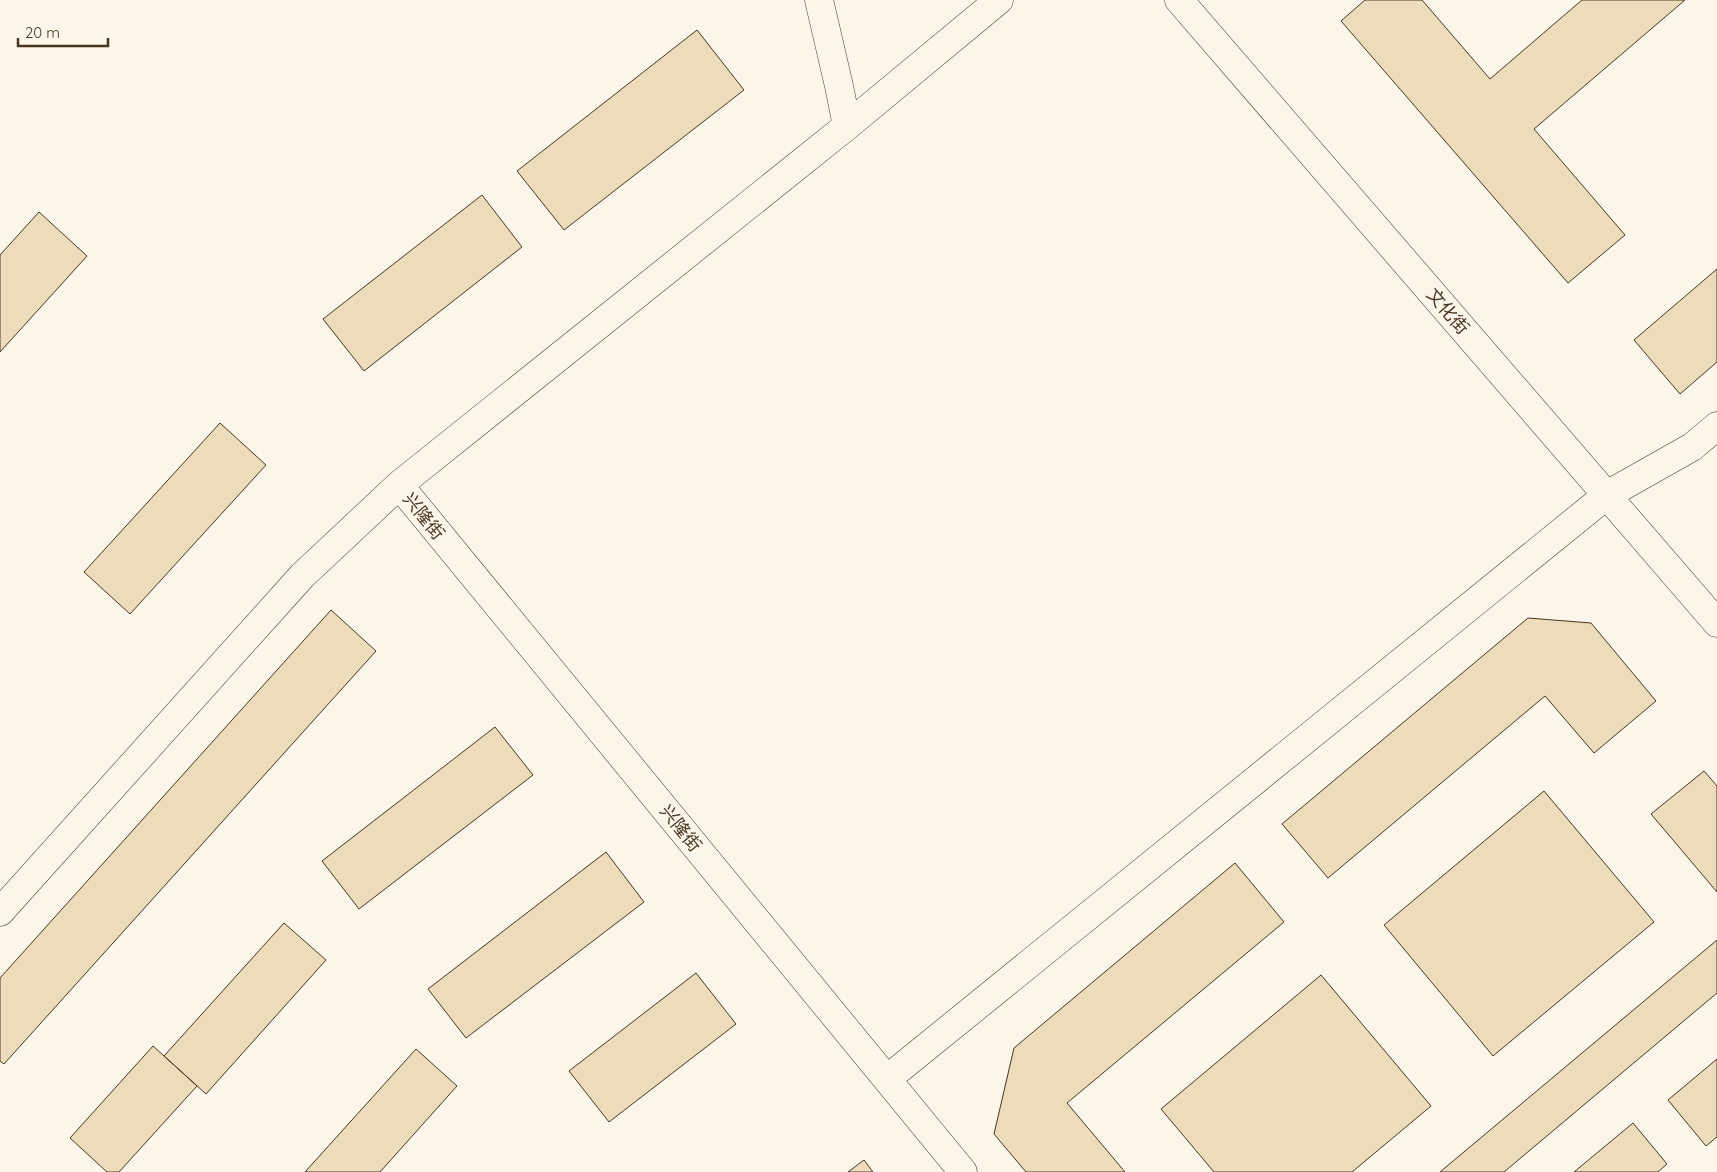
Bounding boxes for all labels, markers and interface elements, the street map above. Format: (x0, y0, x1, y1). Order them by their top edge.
scale bar (18, 15, 108, 47)
text: 20 m (25, 23, 60, 42)
street label: 文化街 (1422, 283, 1474, 339)
street label: 兴隆街 (398, 488, 450, 544)
street label: 兴隆街 (655, 800, 707, 856)

